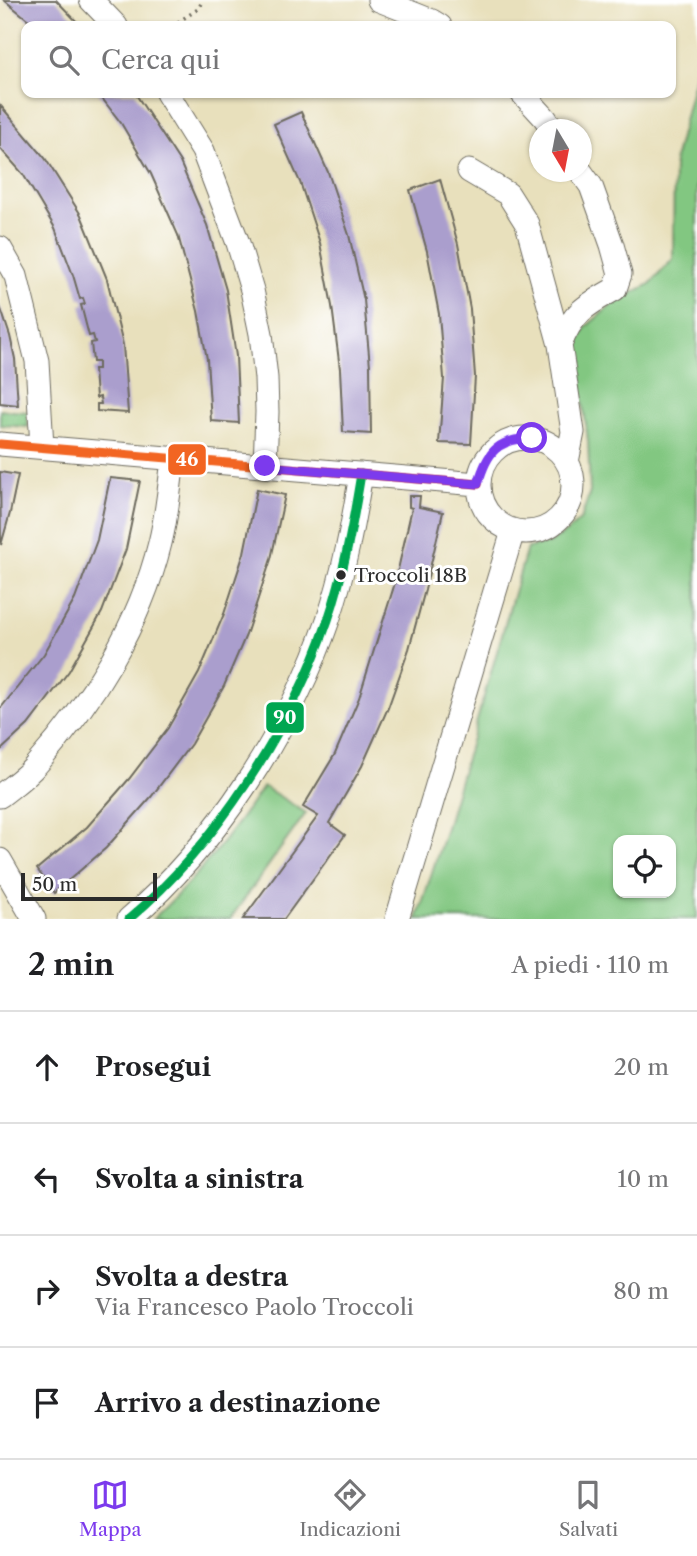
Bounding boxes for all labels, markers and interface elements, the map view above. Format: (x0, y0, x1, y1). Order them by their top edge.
search box (21, 21, 676, 98)
icon: search (45, 41, 83, 79)
text: Cerca qui (101, 44, 220, 76)
north arrow (529, 119, 592, 182)
route start (516, 422, 547, 453)
line badge: 46 (167, 443, 207, 476)
text: 46 (176, 448, 198, 471)
route end (249, 450, 280, 481)
place label: Troccoli 18B (354, 564, 467, 587)
marker: Troccoli 18B (334, 568, 348, 582)
line badge: 90 (265, 701, 305, 734)
text: 90 (273, 706, 297, 729)
map controls (613, 835, 676, 898)
button: locate (613, 835, 676, 898)
scale bar (21, 870, 158, 902)
text: 50 m (32, 873, 77, 896)
text: 2 min (28, 946, 114, 983)
text: A piedi · 110 m (511, 951, 669, 979)
icon: ahead (28, 1048, 66, 1086)
text: Prosegui (95, 1051, 211, 1083)
text: 20 m (614, 1053, 669, 1081)
icon: left (28, 1160, 66, 1198)
text: Svolta a sinistra (95, 1163, 304, 1195)
text: 10 m (617, 1165, 669, 1193)
text: Svolta a destra (95, 1261, 288, 1293)
icon: right (28, 1272, 66, 1310)
text: 80 m (613, 1277, 669, 1305)
text: Via Francesco Paolo Troccoli (95, 1293, 414, 1321)
icon: arrive (28, 1384, 66, 1422)
text: Arrivo a destinazione (95, 1387, 381, 1419)
tab: Mappa (79, 1476, 142, 1541)
tab: Indicazioni (300, 1476, 401, 1541)
tab: Salvati (559, 1476, 618, 1541)

